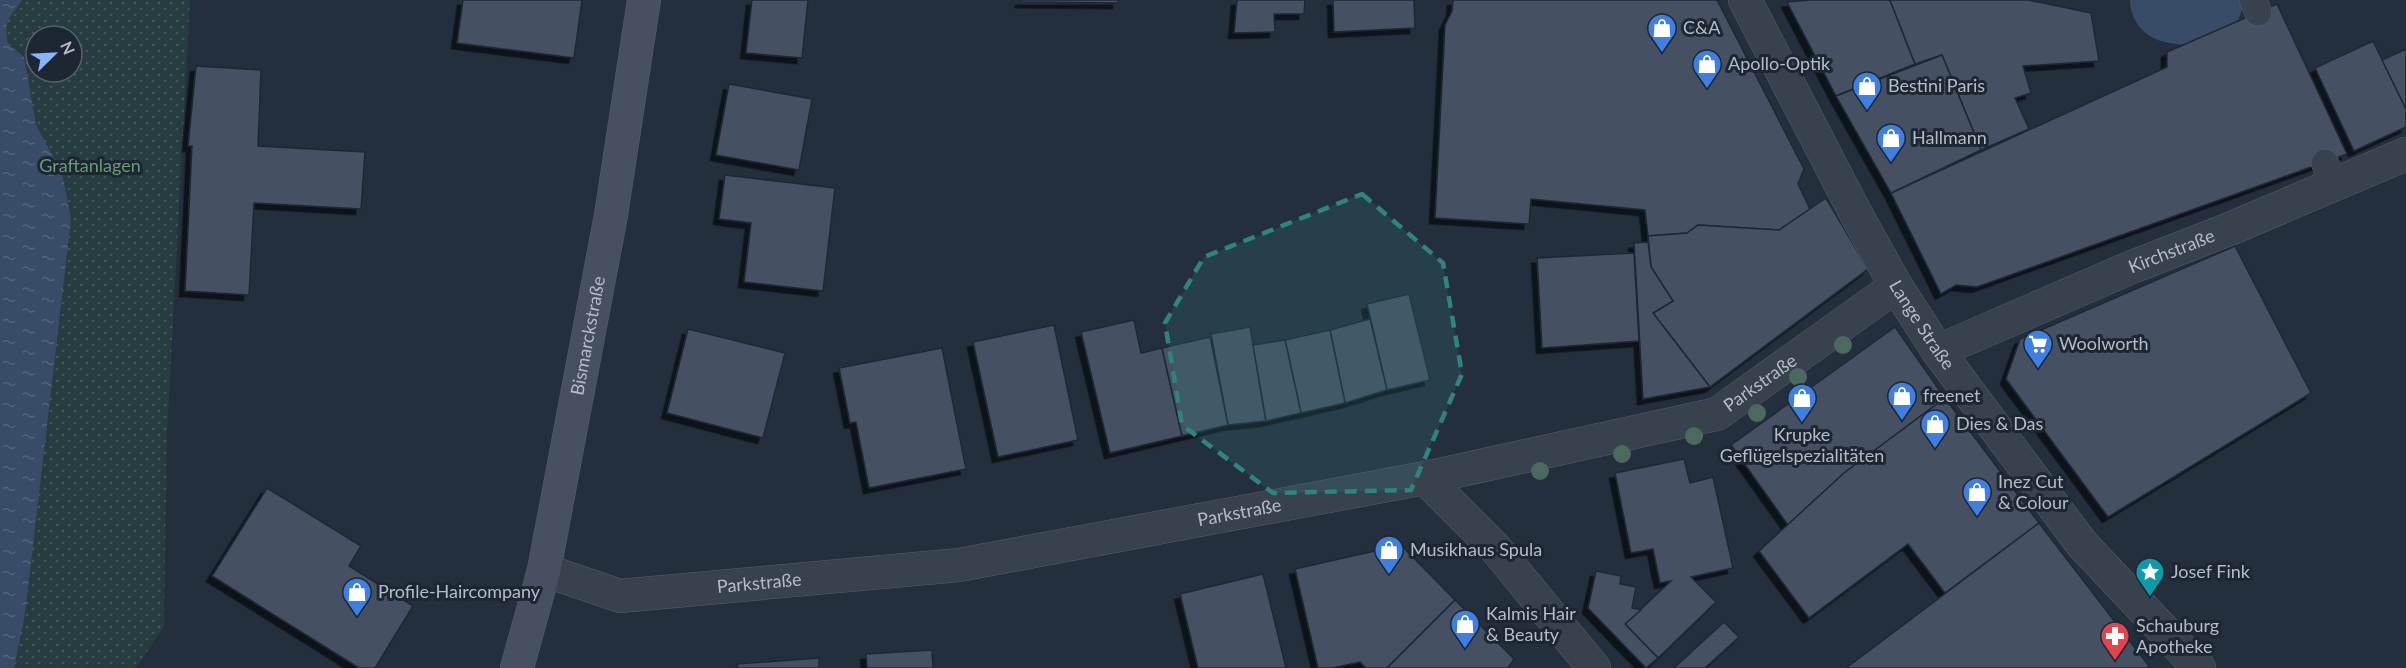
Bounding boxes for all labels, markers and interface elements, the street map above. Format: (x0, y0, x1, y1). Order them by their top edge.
shop icon: C&A (1646, 12, 1678, 54)
place label: C&A (1683, 16, 1721, 38)
north arrow (24, 24, 84, 84)
text: N (57, 38, 79, 57)
shop icon: Apollo-Optik (1691, 48, 1723, 90)
place label: Apollo-Optik (1728, 52, 1831, 74)
shop icon: Bestini Paris (1851, 70, 1883, 112)
place label: Bestini Paris (1888, 74, 1985, 96)
shop icon: Hallmann (1875, 122, 1907, 164)
place label: Hallmann (1912, 126, 1987, 148)
park label: Graftanlagen (39, 154, 141, 176)
street label: Kirchstraße (2125, 224, 2218, 277)
street label: Bismarckstraße (565, 274, 609, 397)
street label: Lange Straße (1885, 276, 1960, 373)
supermarket icon: Woolworth (2022, 328, 2054, 370)
place label: Woolworth (2059, 332, 2149, 354)
street label: Parkstraße (1719, 349, 1800, 416)
shop icon: freenet (1886, 380, 1918, 422)
shop icon: Krupke Geflügelspezialitäten (1786, 382, 1818, 424)
place label: freenet (1923, 384, 1981, 406)
shop icon: Dies & Das (1919, 408, 1951, 450)
place label: Dies & Das (1956, 412, 2044, 434)
place label: Krupke Geflügelspezialitäten (1720, 423, 1884, 466)
place label: Inez Cut & Colour (1998, 470, 2069, 513)
shop icon: Inez Cut & Colour (1961, 476, 1993, 518)
street label: Parkstraße (1196, 493, 1283, 530)
shop icon: Musikhaus Spula (1373, 534, 1405, 576)
place label: Musikhaus Spula (1410, 538, 1542, 560)
place icon: Josef Fink (2134, 556, 2166, 598)
place label: Josef Fink (2171, 560, 2251, 582)
street label: Parkstraße (716, 567, 802, 597)
shop icon: Profile-Haircompany (341, 576, 373, 618)
place label: Profile-Haircompany (378, 580, 541, 602)
place label: Kalmis Hair & Beauty (1486, 602, 1576, 645)
shop icon: Kalmis Hair & Beauty (1449, 608, 1481, 650)
place label: Schauburg Apotheke (2136, 614, 2219, 657)
pharmacy icon: Schauburg Apotheke (2099, 620, 2131, 662)

